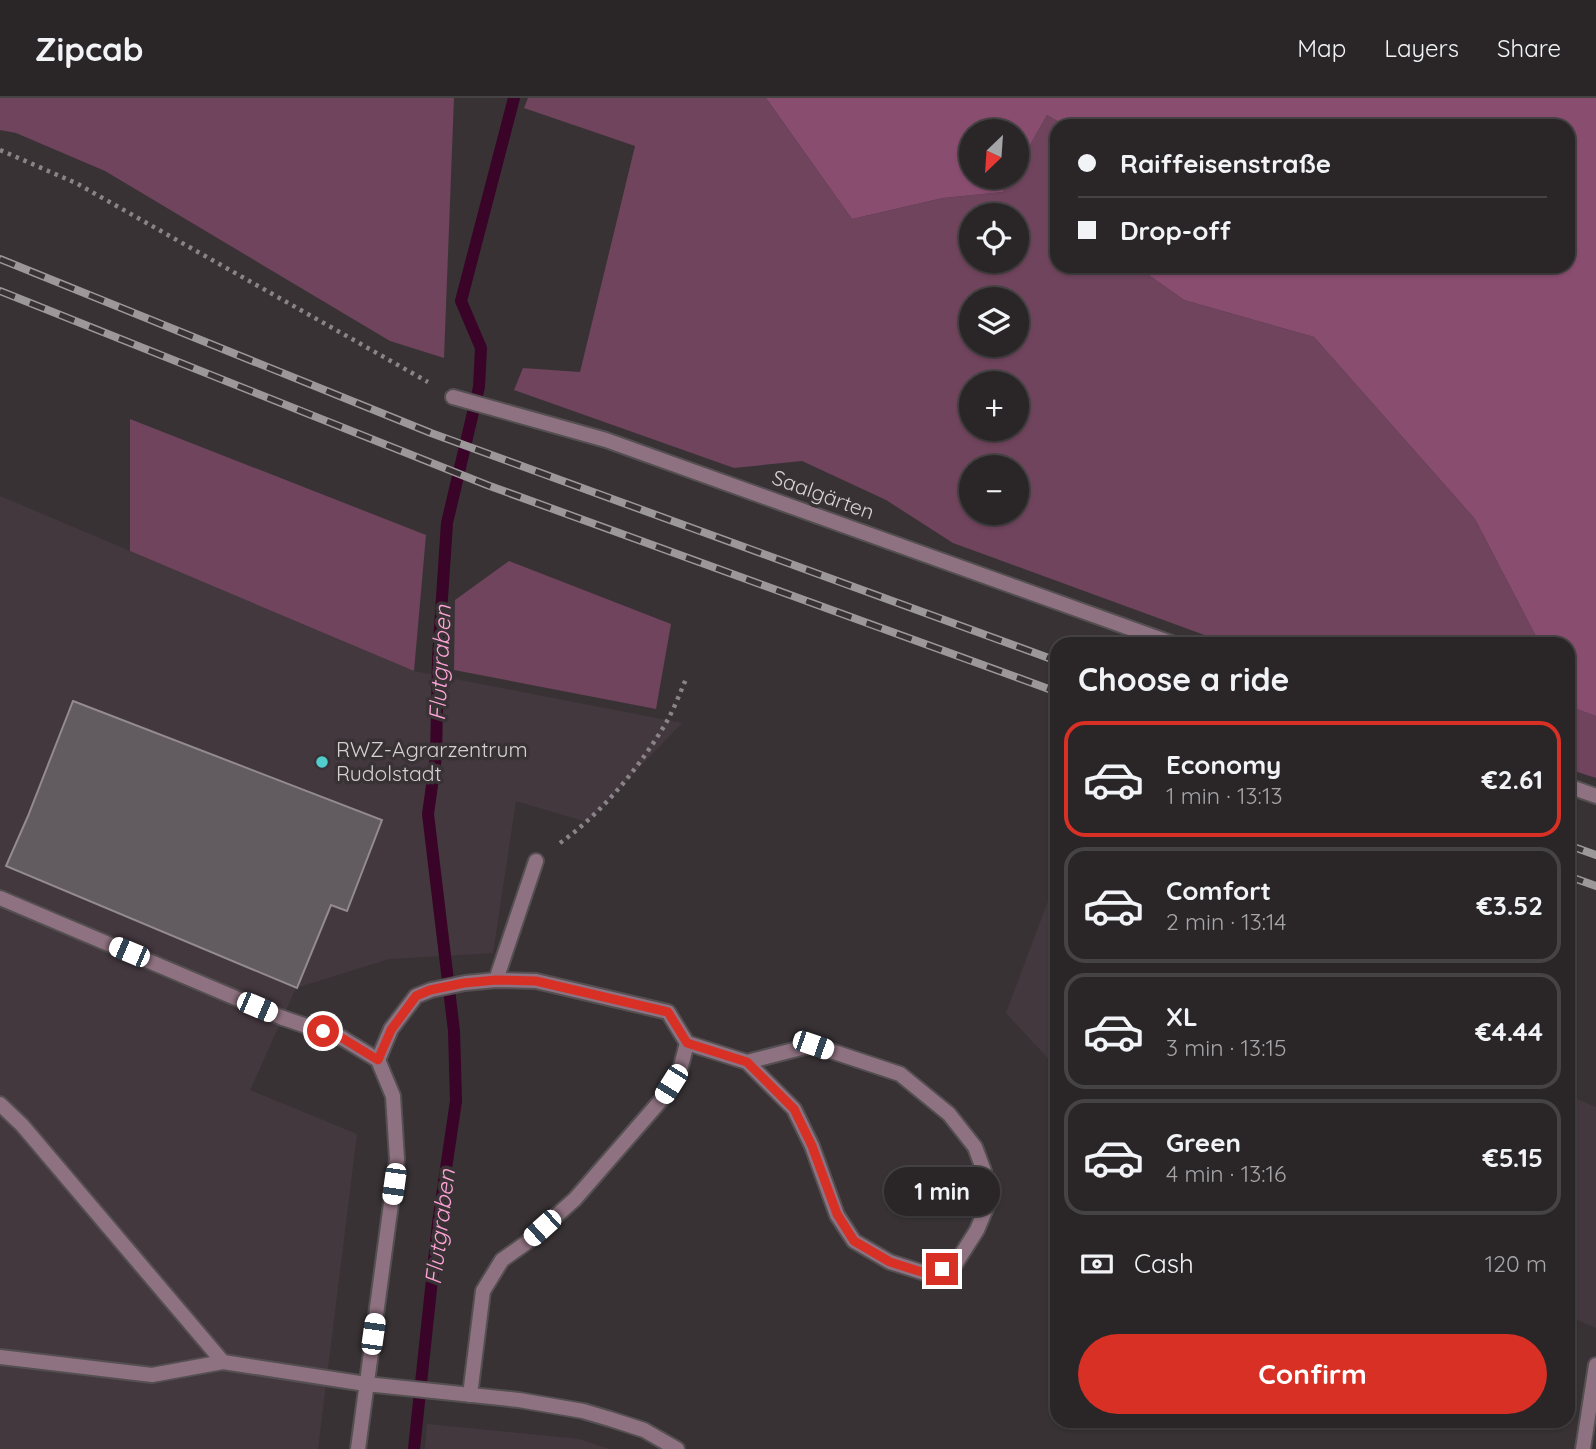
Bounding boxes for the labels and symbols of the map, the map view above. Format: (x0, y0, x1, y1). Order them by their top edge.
north arrow (959, 119, 1029, 189)
street label: Saalgärten (769, 464, 878, 525)
water label: Flutgraben (422, 604, 457, 722)
place label: RWZ-Agrarzentrum Rudolstadt (336, 736, 528, 786)
marker: RWZ-Agrarzentrum Rudolstadt (314, 754, 330, 770)
car (106, 934, 153, 970)
car (234, 989, 281, 1025)
route start (307, 1015, 339, 1047)
car (790, 1028, 837, 1062)
car (651, 1061, 692, 1107)
car (381, 1162, 408, 1206)
water label: Flutgraben (418, 1167, 461, 1286)
callout: 1 min (884, 1168, 1000, 1216)
car (520, 1206, 565, 1250)
route end (926, 1253, 958, 1285)
car (360, 1312, 387, 1356)

